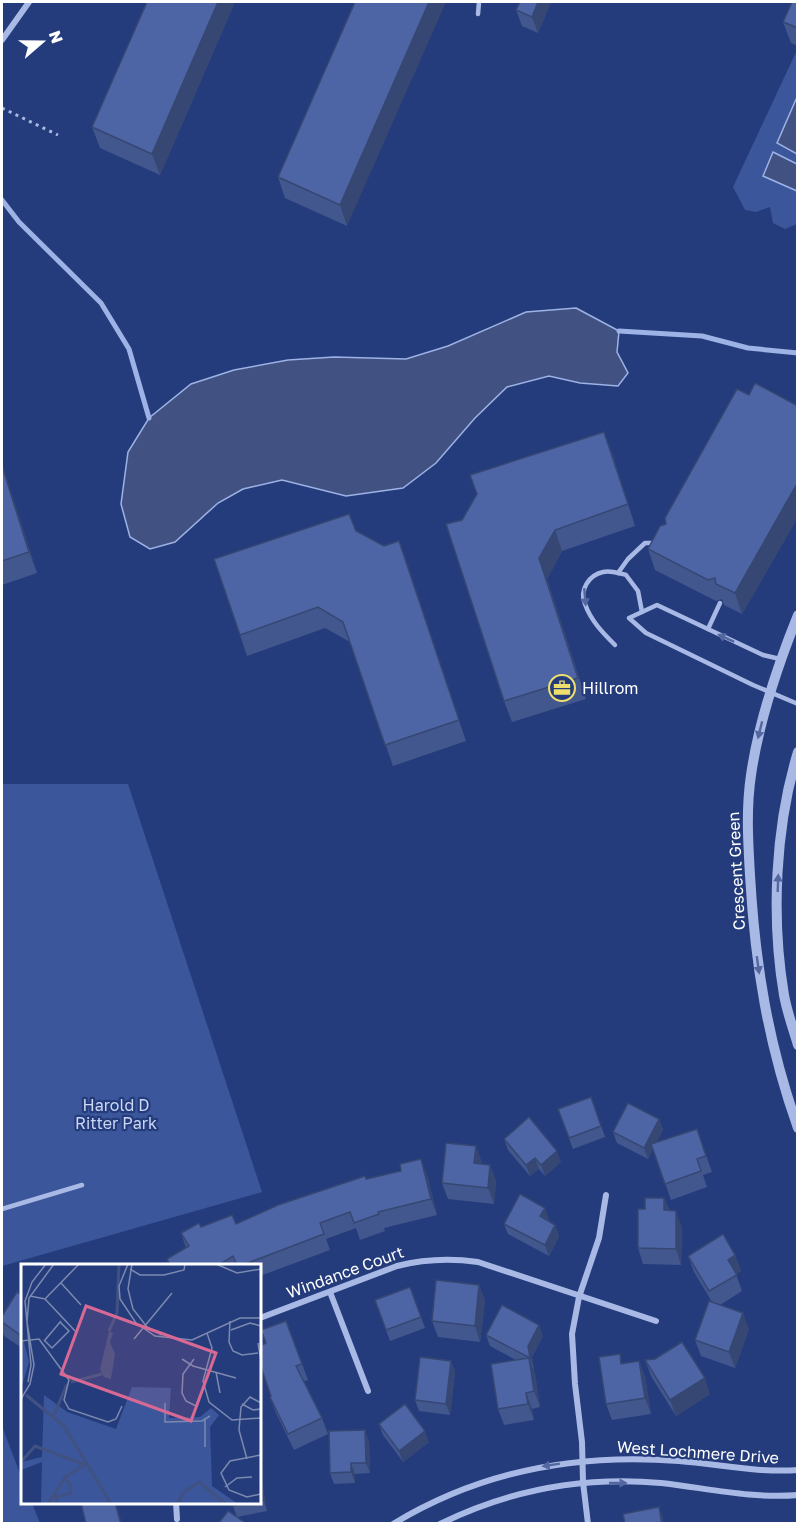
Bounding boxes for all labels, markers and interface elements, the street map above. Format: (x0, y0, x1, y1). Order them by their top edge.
north arrow (12, 12, 72, 72)
text: N (45, 28, 68, 46)
one-way arrow (580, 588, 590, 607)
one-way arrow (717, 633, 734, 642)
office icon: Hillrom (547, 673, 577, 703)
place label: Hillrom (582, 678, 639, 698)
one-way arrow (754, 721, 764, 739)
street label: Crescent Green (723, 811, 749, 931)
one-way arrow (774, 874, 783, 893)
one-way arrow (754, 956, 763, 975)
park label: Harold D Ritter Park (75, 1095, 157, 1133)
street label: Windance Court (284, 1242, 406, 1302)
inset map (21, 1264, 261, 1504)
street label: West Lochmere Drive (616, 1436, 780, 1468)
one-way arrow (541, 1461, 560, 1470)
one-way arrow (608, 1478, 627, 1487)

